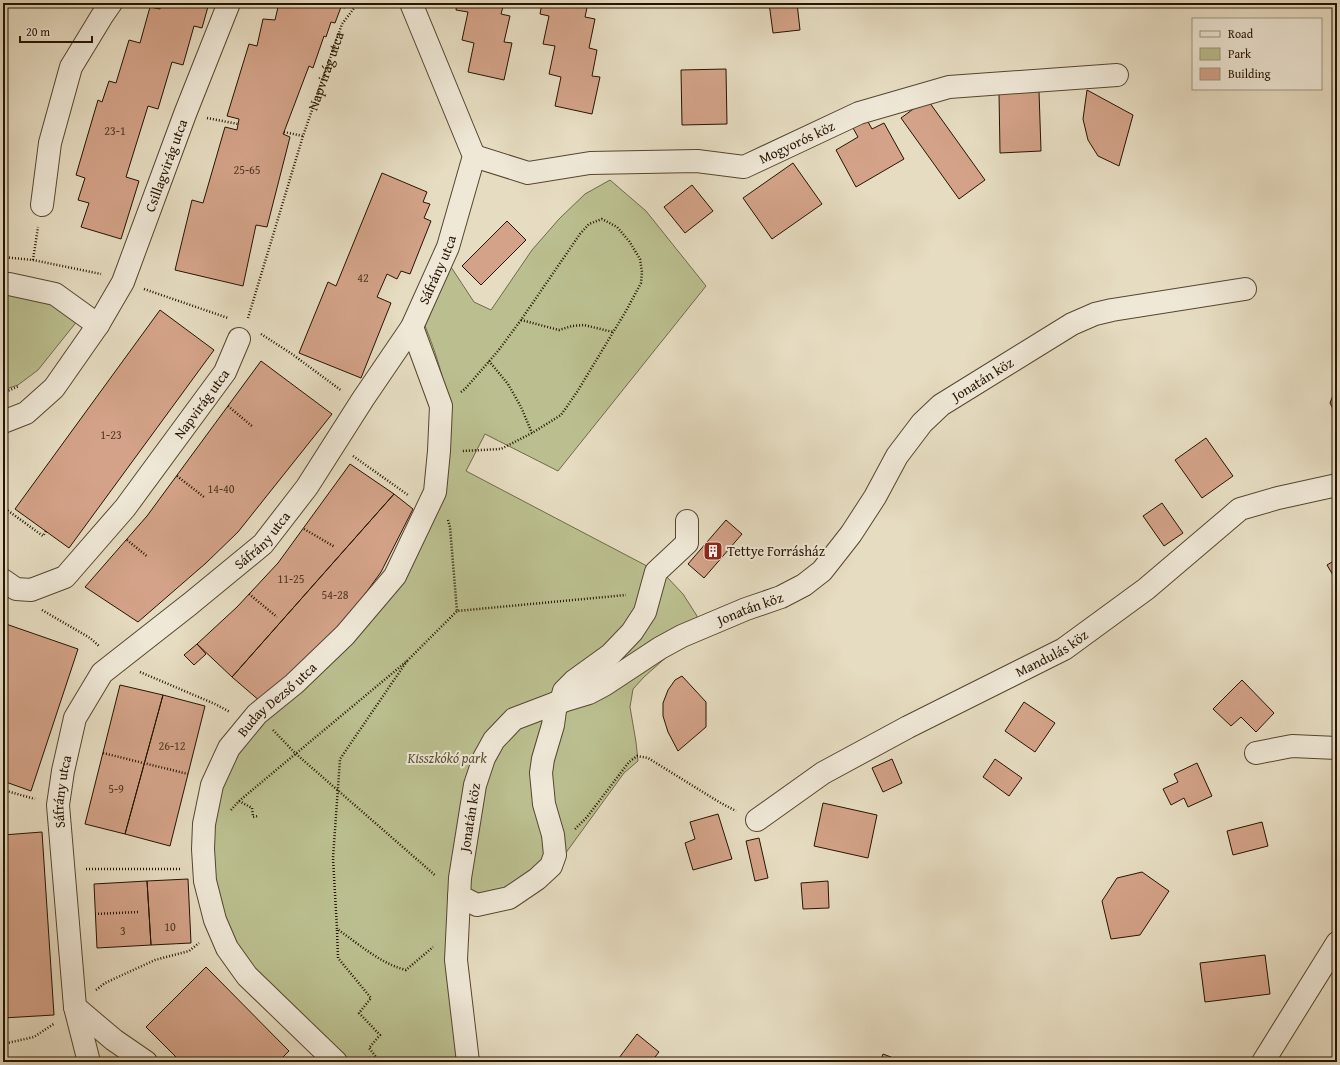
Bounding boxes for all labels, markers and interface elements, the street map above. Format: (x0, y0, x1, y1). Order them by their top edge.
scale bar (20, 18, 92, 44)
legend (1192, 18, 1322, 90)
text: 20 m (26, 23, 50, 40)
text: Road (1228, 25, 1254, 42)
street label: Napvirág utca (303, 29, 349, 113)
text: Park (1228, 45, 1252, 62)
text: Building (1228, 65, 1271, 82)
street label: Csillagvirág utca (140, 116, 192, 215)
street label: Mogyorós köz (756, 116, 838, 169)
house number: 23-1 (104, 122, 126, 139)
house number: 25-65 (233, 161, 261, 178)
street label: Sáfrány utca (413, 233, 461, 308)
house number: 42 (357, 269, 369, 286)
street label: Jonatán köz (946, 353, 1017, 407)
street label: Napvirág utca (169, 365, 234, 443)
house number: 1-23 (100, 426, 122, 443)
house number: 14-40 (207, 480, 235, 497)
street label: Sáfrány utca (230, 507, 295, 574)
building icon: Tettye Forrásház (702, 540, 724, 562)
place label: Tettye Forrásház (727, 541, 825, 561)
house number: 11-25 (277, 570, 305, 587)
house number: 54-28 (321, 586, 349, 603)
street label: Jonatán köz (712, 587, 786, 631)
street label: Mandulás köz (1012, 625, 1092, 682)
street label: Buday Dezső utca (232, 657, 321, 741)
house number: 26-12 (158, 737, 186, 754)
park label: Kisszkókó park (406, 748, 487, 768)
street label: Sáfrány utca (48, 753, 76, 829)
house number: 5-9 (108, 780, 124, 797)
street label: Jonatán köz (454, 782, 485, 855)
house number: 10 (164, 918, 176, 935)
house number: 3 (120, 922, 126, 939)

